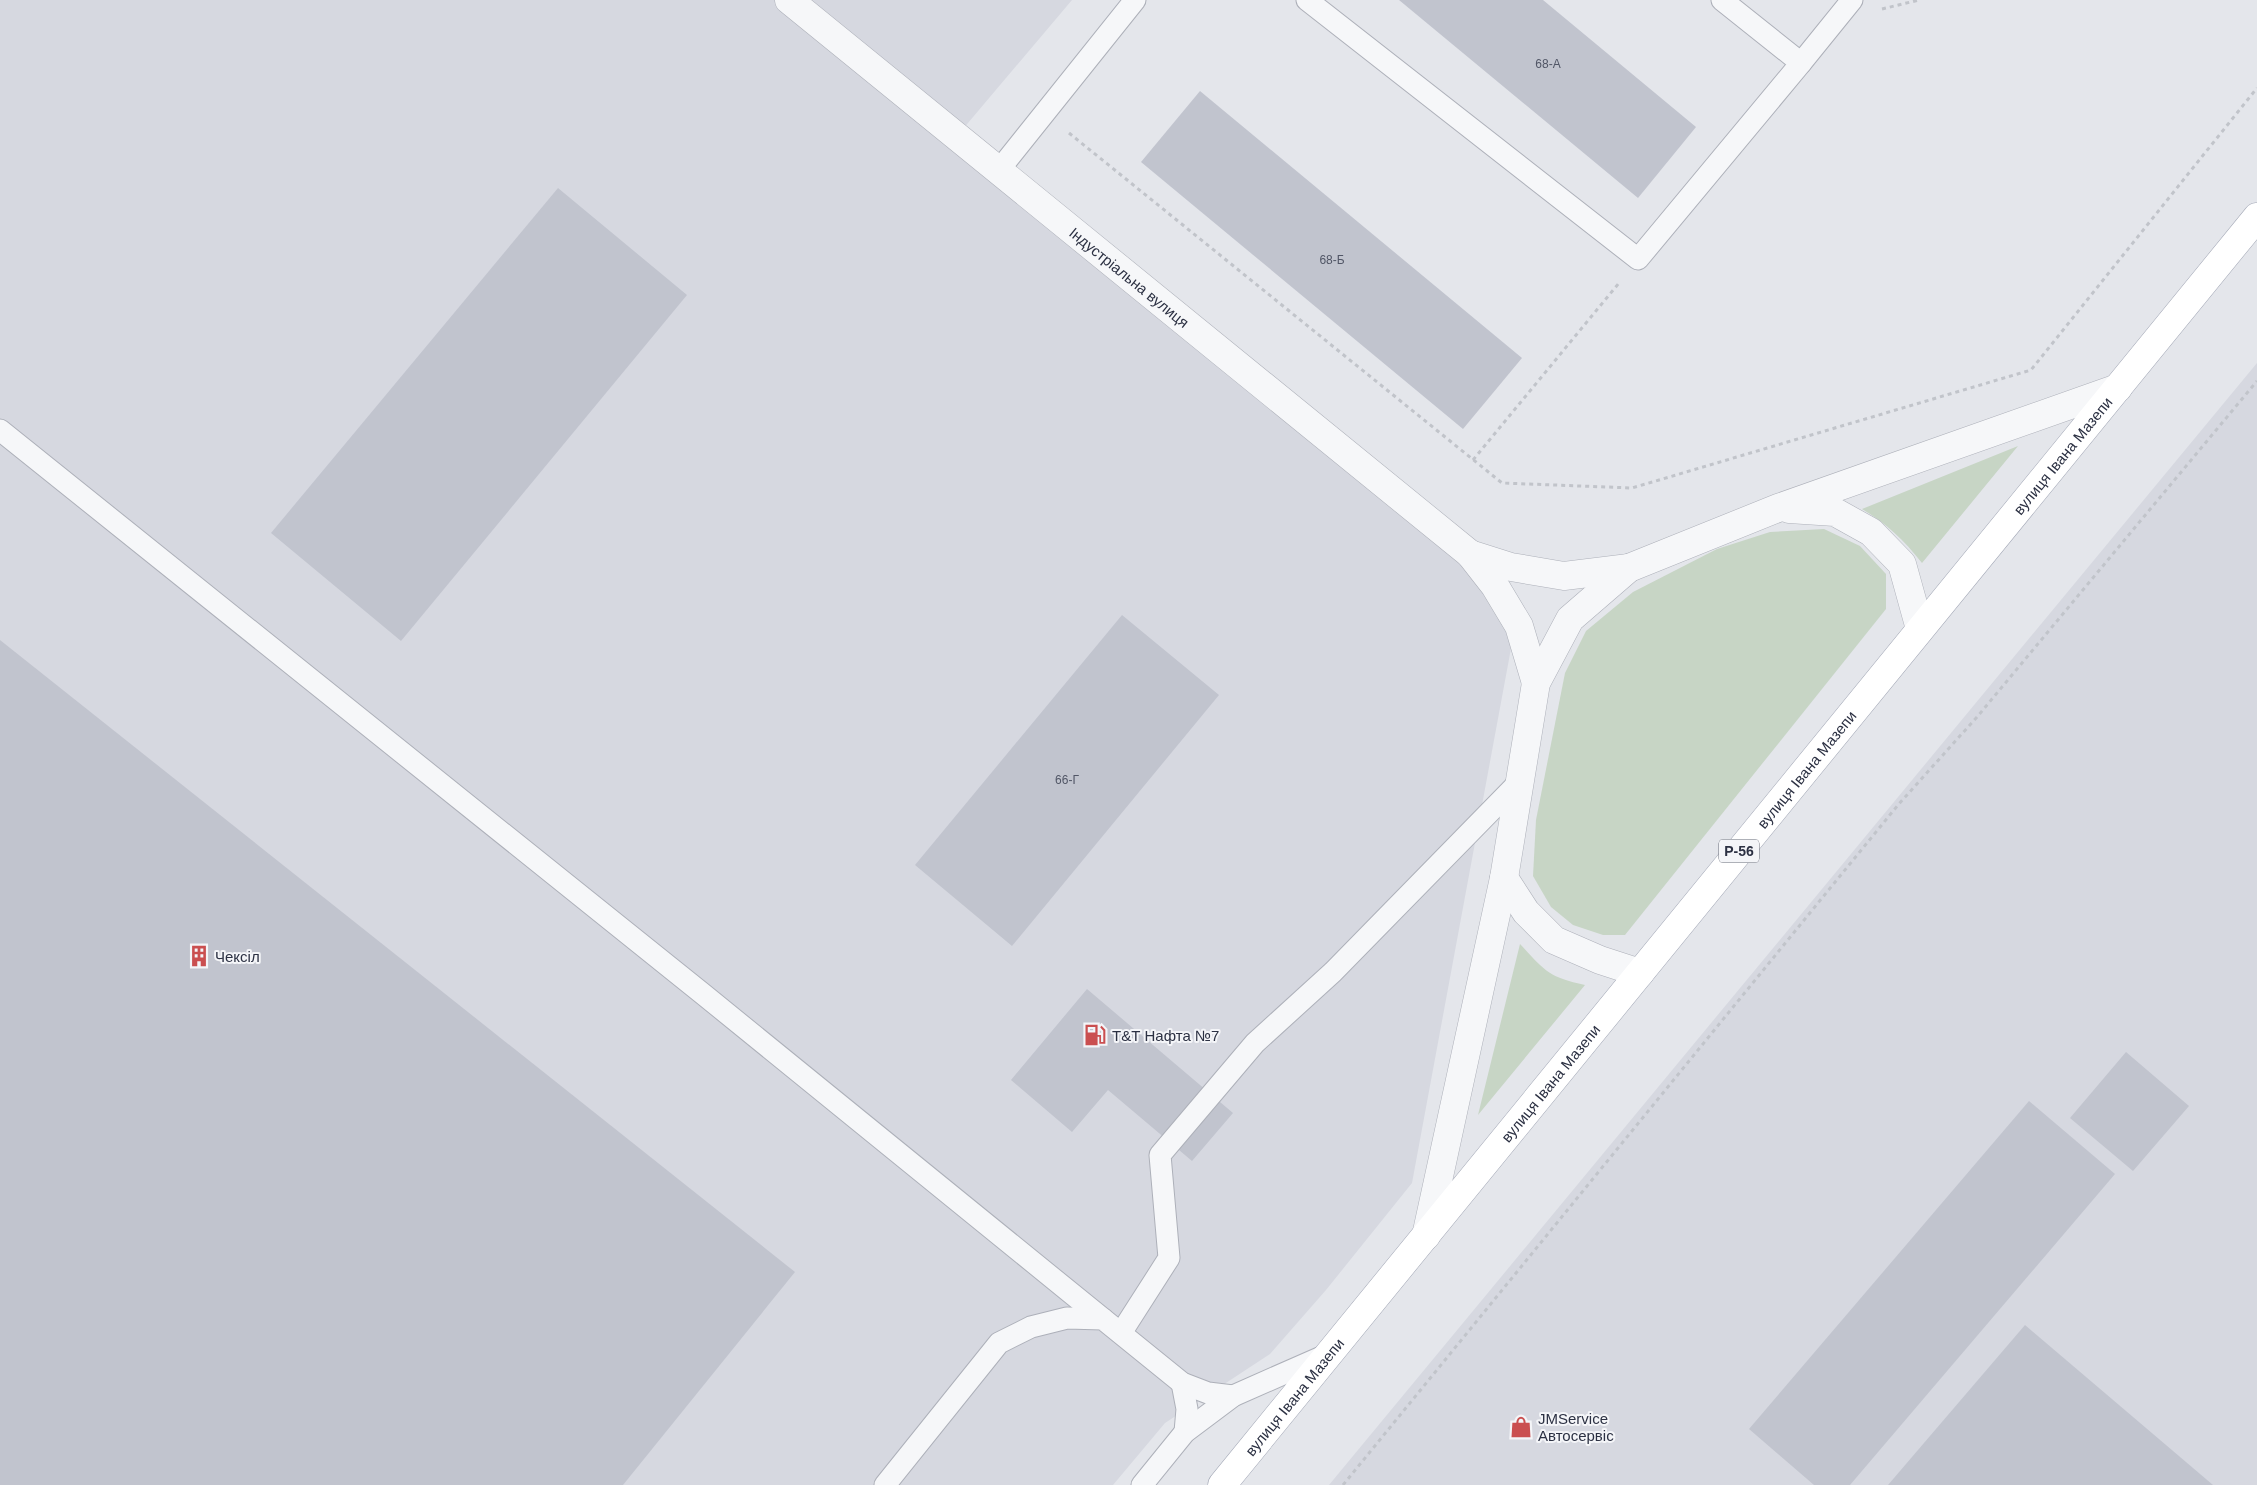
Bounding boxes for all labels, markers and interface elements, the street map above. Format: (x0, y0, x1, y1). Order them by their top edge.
house number: 68-А (1535, 57, 1561, 71)
street label: Індустріальна вулиця (1066, 223, 1193, 331)
house number: 68-Б (1319, 253, 1345, 267)
street label: вулиця Івана Мазепи (2009, 393, 2115, 518)
street label: вулиця Івана Мазепи (1753, 707, 1859, 831)
house number: 66-Г (1055, 773, 1079, 787)
road number: Р-56 (1719, 839, 1759, 862)
building icon: Чексіл (186, 943, 212, 969)
place label: Чексіл (215, 948, 260, 965)
street label: вулиця Івана Мазепи (1497, 1021, 1603, 1145)
fuel station icon: Т&Т Нафта №7 (1082, 1022, 1108, 1048)
place label: Т&Т Нафта №7 (1112, 1027, 1219, 1044)
street label: вулиця Івана Мазепи (1241, 1335, 1347, 1459)
place label: JMService Автосервіс (1538, 1410, 1614, 1444)
shop icon: JMService Автосервіс (1508, 1414, 1534, 1440)

